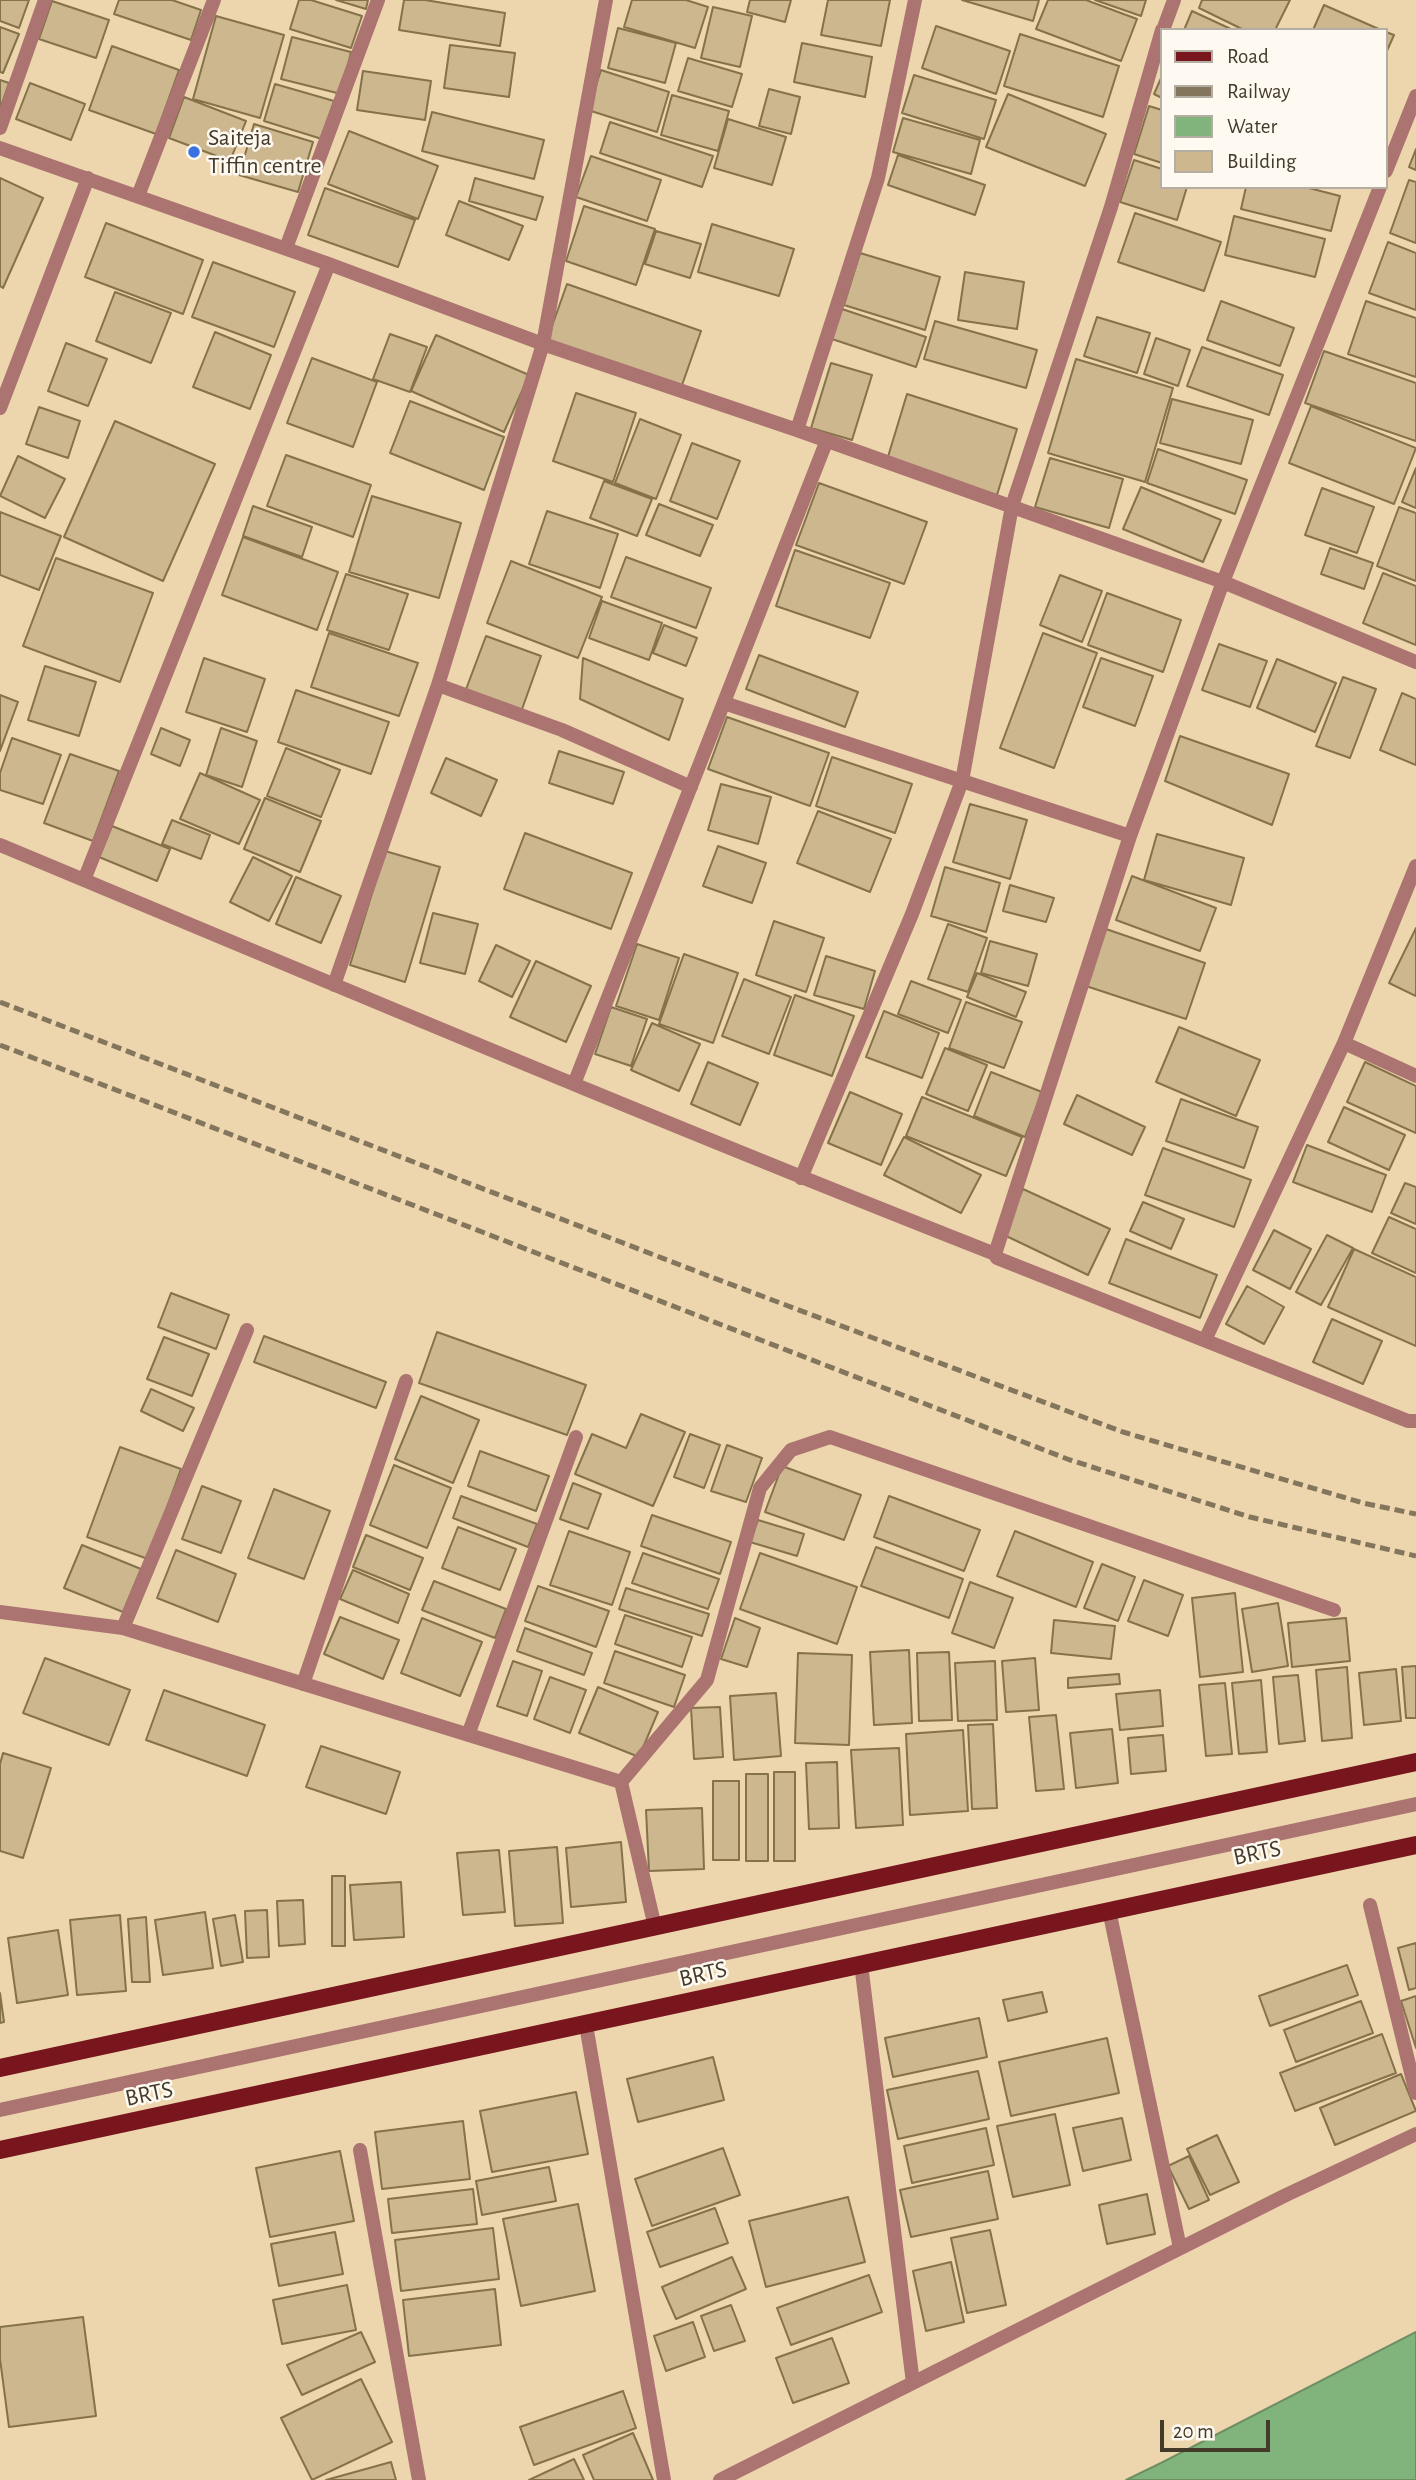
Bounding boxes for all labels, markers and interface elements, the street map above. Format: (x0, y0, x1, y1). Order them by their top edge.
legend (1160, 28, 1388, 189)
text: Road (1227, 46, 1269, 67)
text: Railway (1227, 81, 1290, 102)
text: Water (1227, 116, 1277, 137)
place label: Saiteja Tiffin centre (208, 124, 322, 180)
marker: Saiteja Tiffin centre (186, 144, 202, 160)
text: Building (1227, 151, 1296, 172)
street label: BRTS (1231, 1834, 1283, 1872)
street label: BRTS (676, 1955, 730, 1993)
street label: BRTS (123, 2075, 175, 2113)
scale bar (1164, 2406, 1274, 2450)
text: 20 m (1173, 2421, 1214, 2442)

